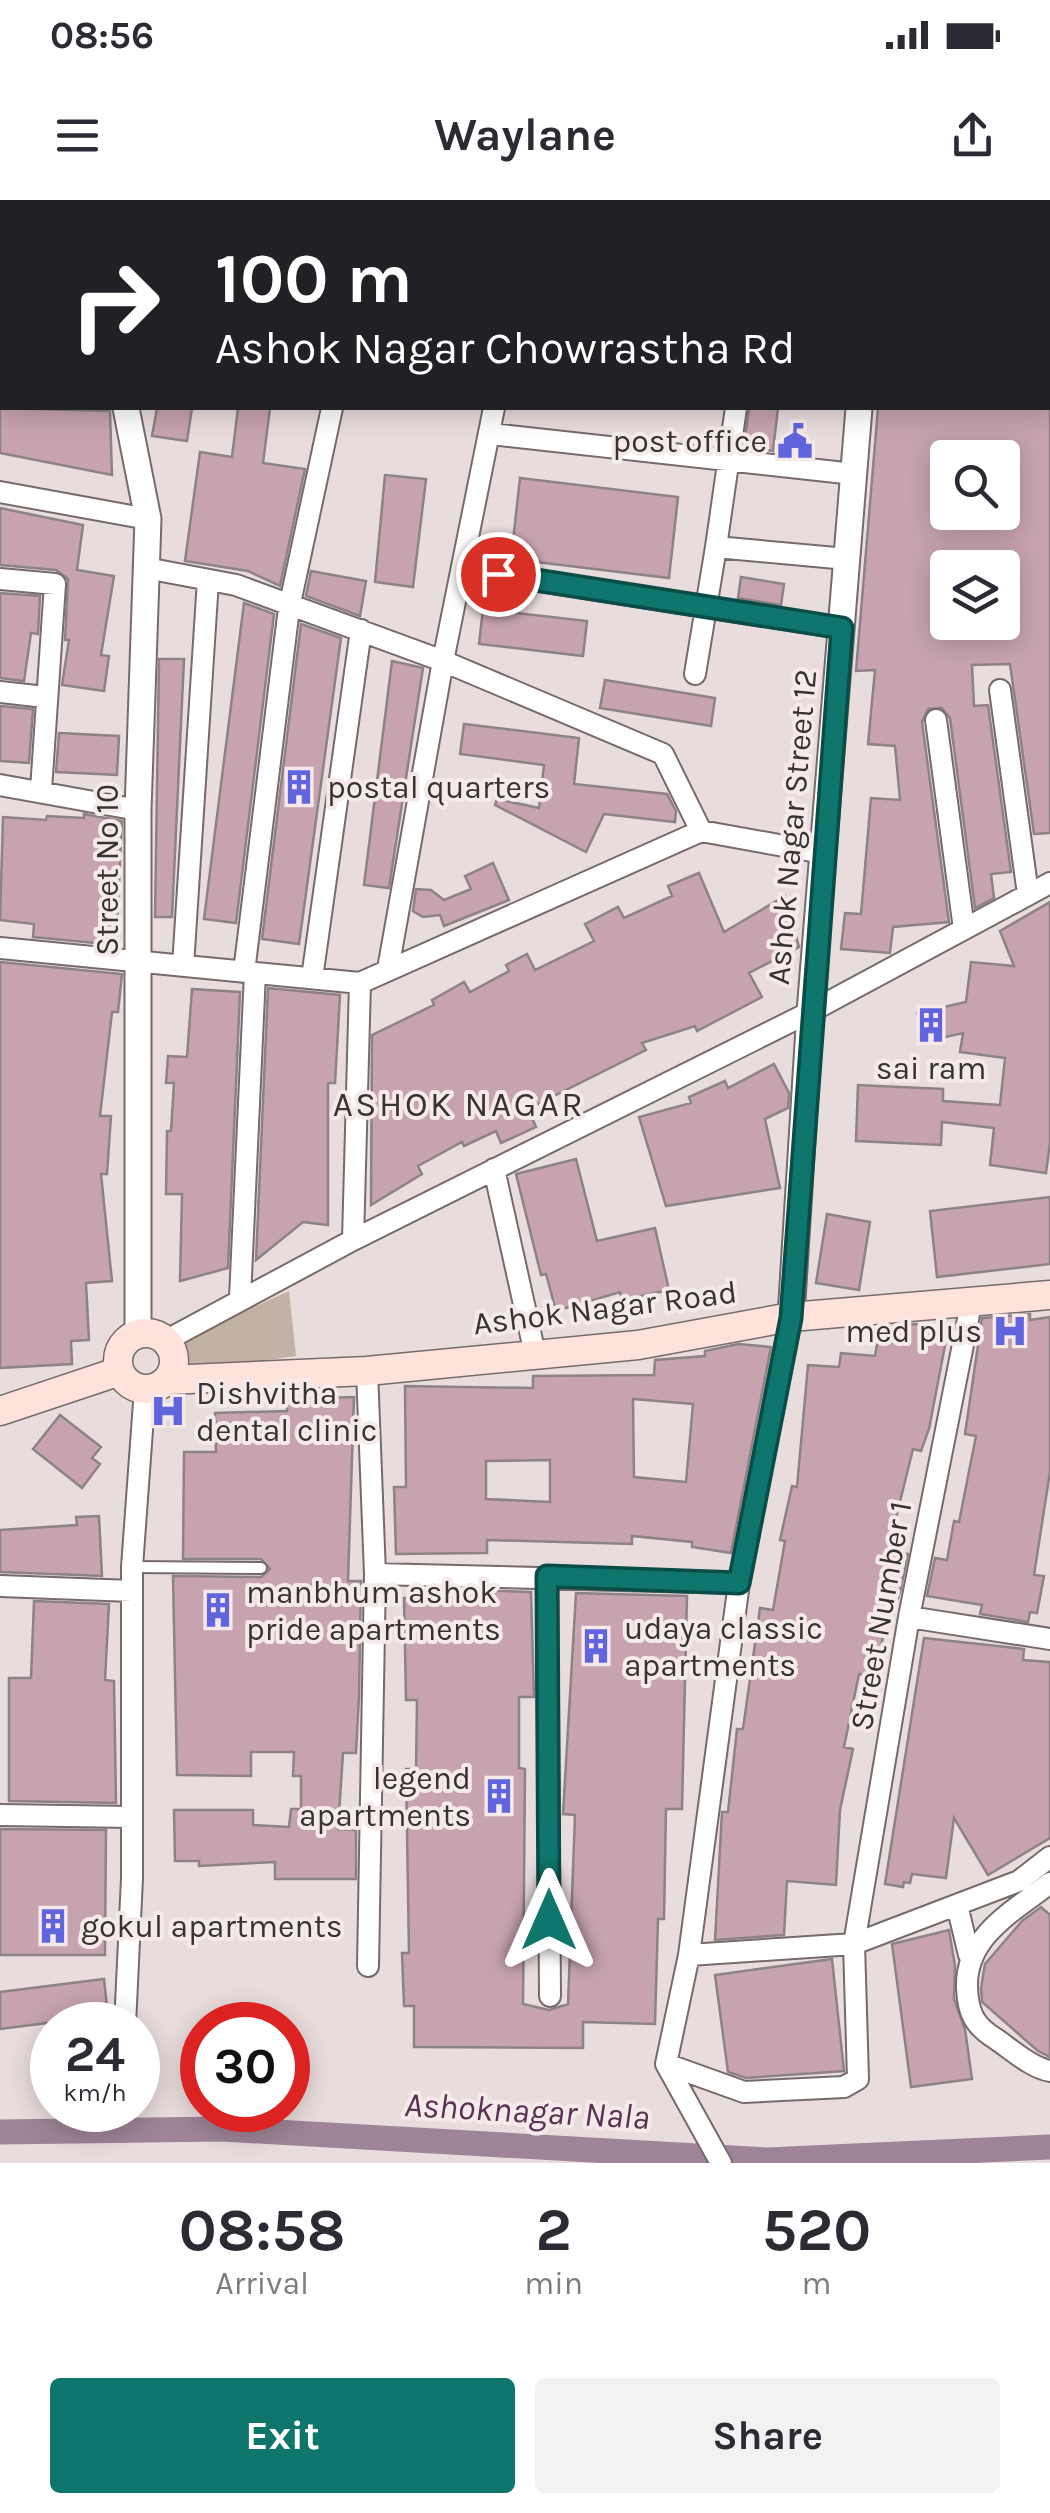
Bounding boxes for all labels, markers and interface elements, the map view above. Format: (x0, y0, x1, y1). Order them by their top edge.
text: 08:56 (50, 13, 154, 58)
icon: menu (50, 108, 105, 163)
icon: share (945, 108, 1000, 163)
text: Waylane (434, 109, 616, 161)
text: 100 m (215, 238, 413, 320)
icon: right (50, 240, 180, 370)
text: Ashok Nagar Chowrastha Rd (215, 322, 795, 374)
public building icon: post office (776, 422, 814, 460)
place label: post office (612, 423, 767, 460)
map controls (930, 440, 1020, 640)
button: search (930, 440, 1020, 530)
pin (456, 532, 541, 617)
icon: arrive (471, 547, 526, 602)
button: layers (930, 550, 1020, 640)
street label: Ashok Nagar Street 12 (760, 668, 824, 986)
building icon: postal quarters (280, 768, 318, 806)
place label: postal quarters (327, 769, 550, 806)
street label: Street No 10 (89, 784, 126, 956)
building icon: sai ram (912, 1006, 950, 1044)
place label: sai ram (876, 1050, 986, 1087)
district label: ASHOK NAGAR (333, 1084, 585, 1125)
street label: Ashok Nagar Road (471, 1273, 739, 1343)
hospital icon: med plus (991, 1312, 1029, 1350)
place label: med plus (845, 1313, 982, 1350)
place label: Dishvitha dental clinic (196, 1375, 377, 1449)
hospital icon: Dishvitha dental clinic (149, 1392, 187, 1430)
street label: Street Number 1 (843, 1499, 919, 1733)
place label: manbhum ashok pride apartments (246, 1574, 501, 1648)
building icon: manbhum ashok pride apartments (199, 1591, 237, 1629)
place label: udaya classic apartments (624, 1610, 823, 1684)
building icon: udaya classic apartments (577, 1627, 615, 1665)
place label: legend apartments (299, 1760, 471, 1834)
building icon: legend apartments (480, 1777, 518, 1815)
position arrow (497, 1868, 601, 1972)
building icon: gokul apartments (34, 1907, 72, 1945)
place label: gokul apartments (81, 1908, 343, 1945)
speed limit sign: 30 (180, 2002, 310, 2132)
text: 24 (65, 2025, 125, 2084)
text: km/h (63, 2078, 127, 2107)
water label: Ashoknagar Nala (403, 2084, 651, 2138)
text: 08:58 (179, 2195, 345, 2265)
text: 2 (536, 2195, 572, 2265)
text: 520 (762, 2195, 871, 2265)
text: Arrival (215, 2265, 309, 2302)
text: min (524, 2265, 583, 2302)
text: m (802, 2265, 832, 2302)
button: Exit (50, 2378, 515, 2493)
button: Share (535, 2378, 1000, 2493)

